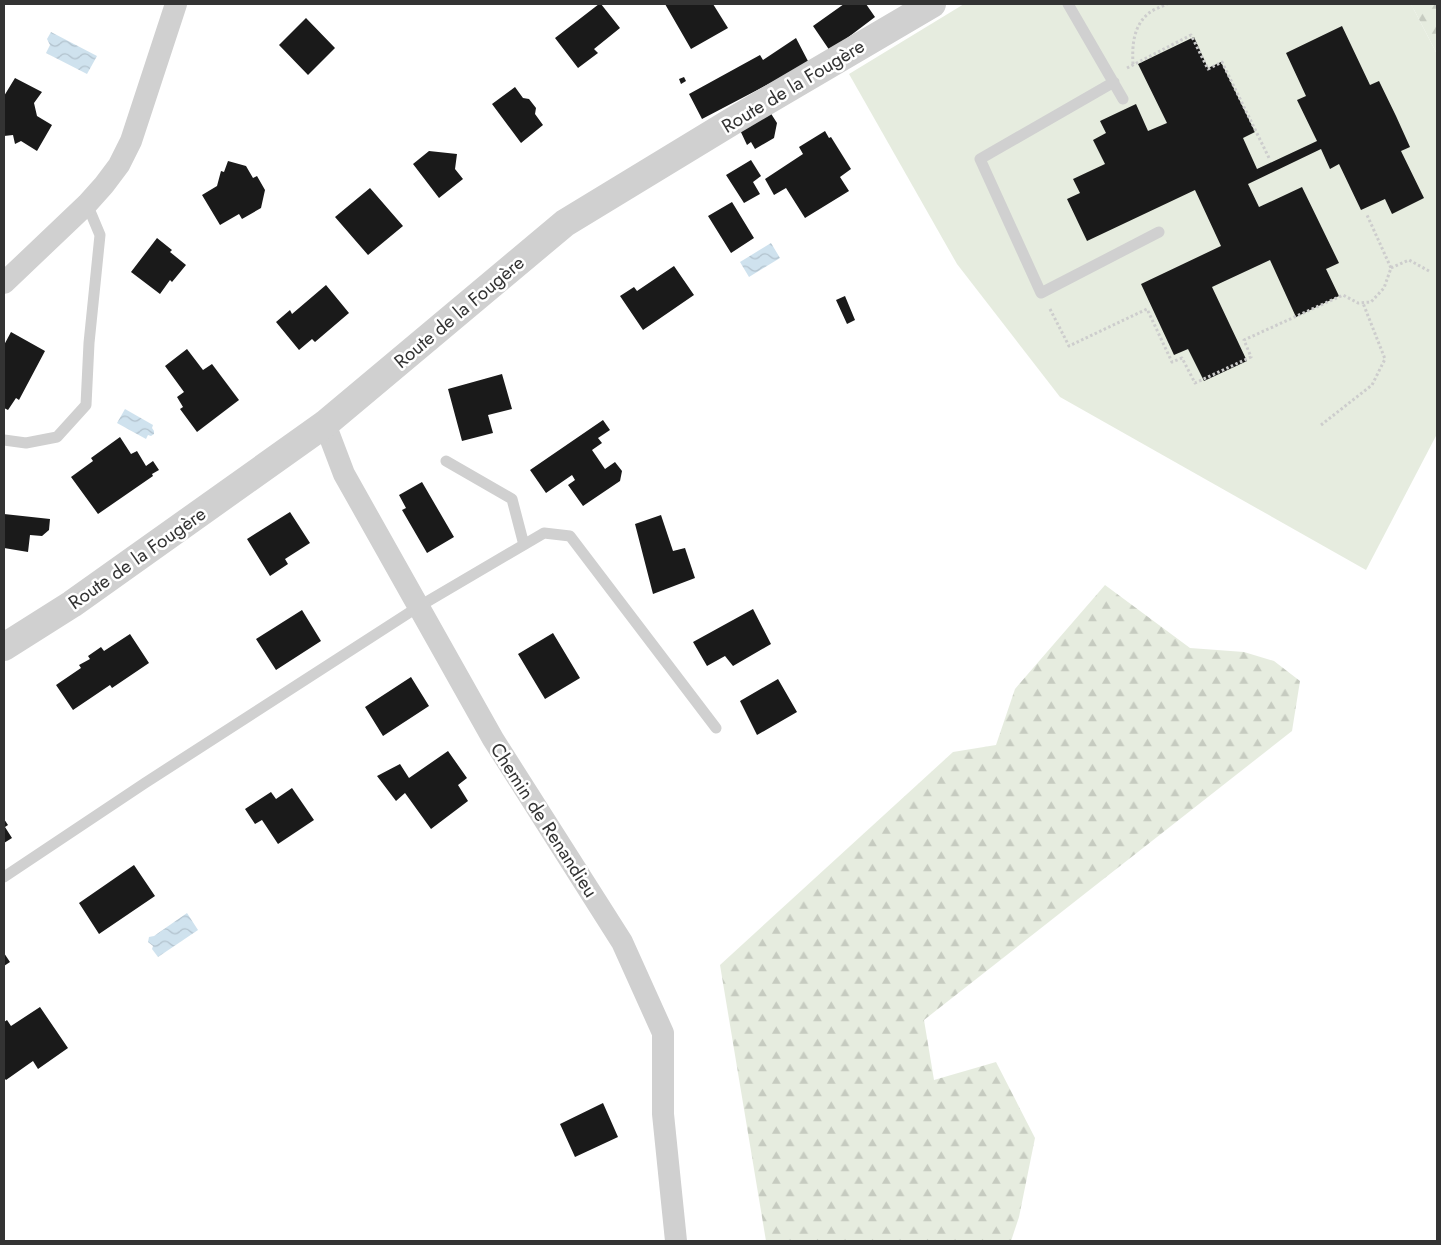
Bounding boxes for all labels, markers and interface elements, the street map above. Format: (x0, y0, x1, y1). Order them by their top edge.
street label: Route de la Fougère (716, 32, 870, 139)
street label: Route de la Fougère (388, 249, 530, 375)
street label: Route de la Fougère (63, 500, 211, 616)
street label: Chemin de Renandieu (484, 737, 604, 903)

